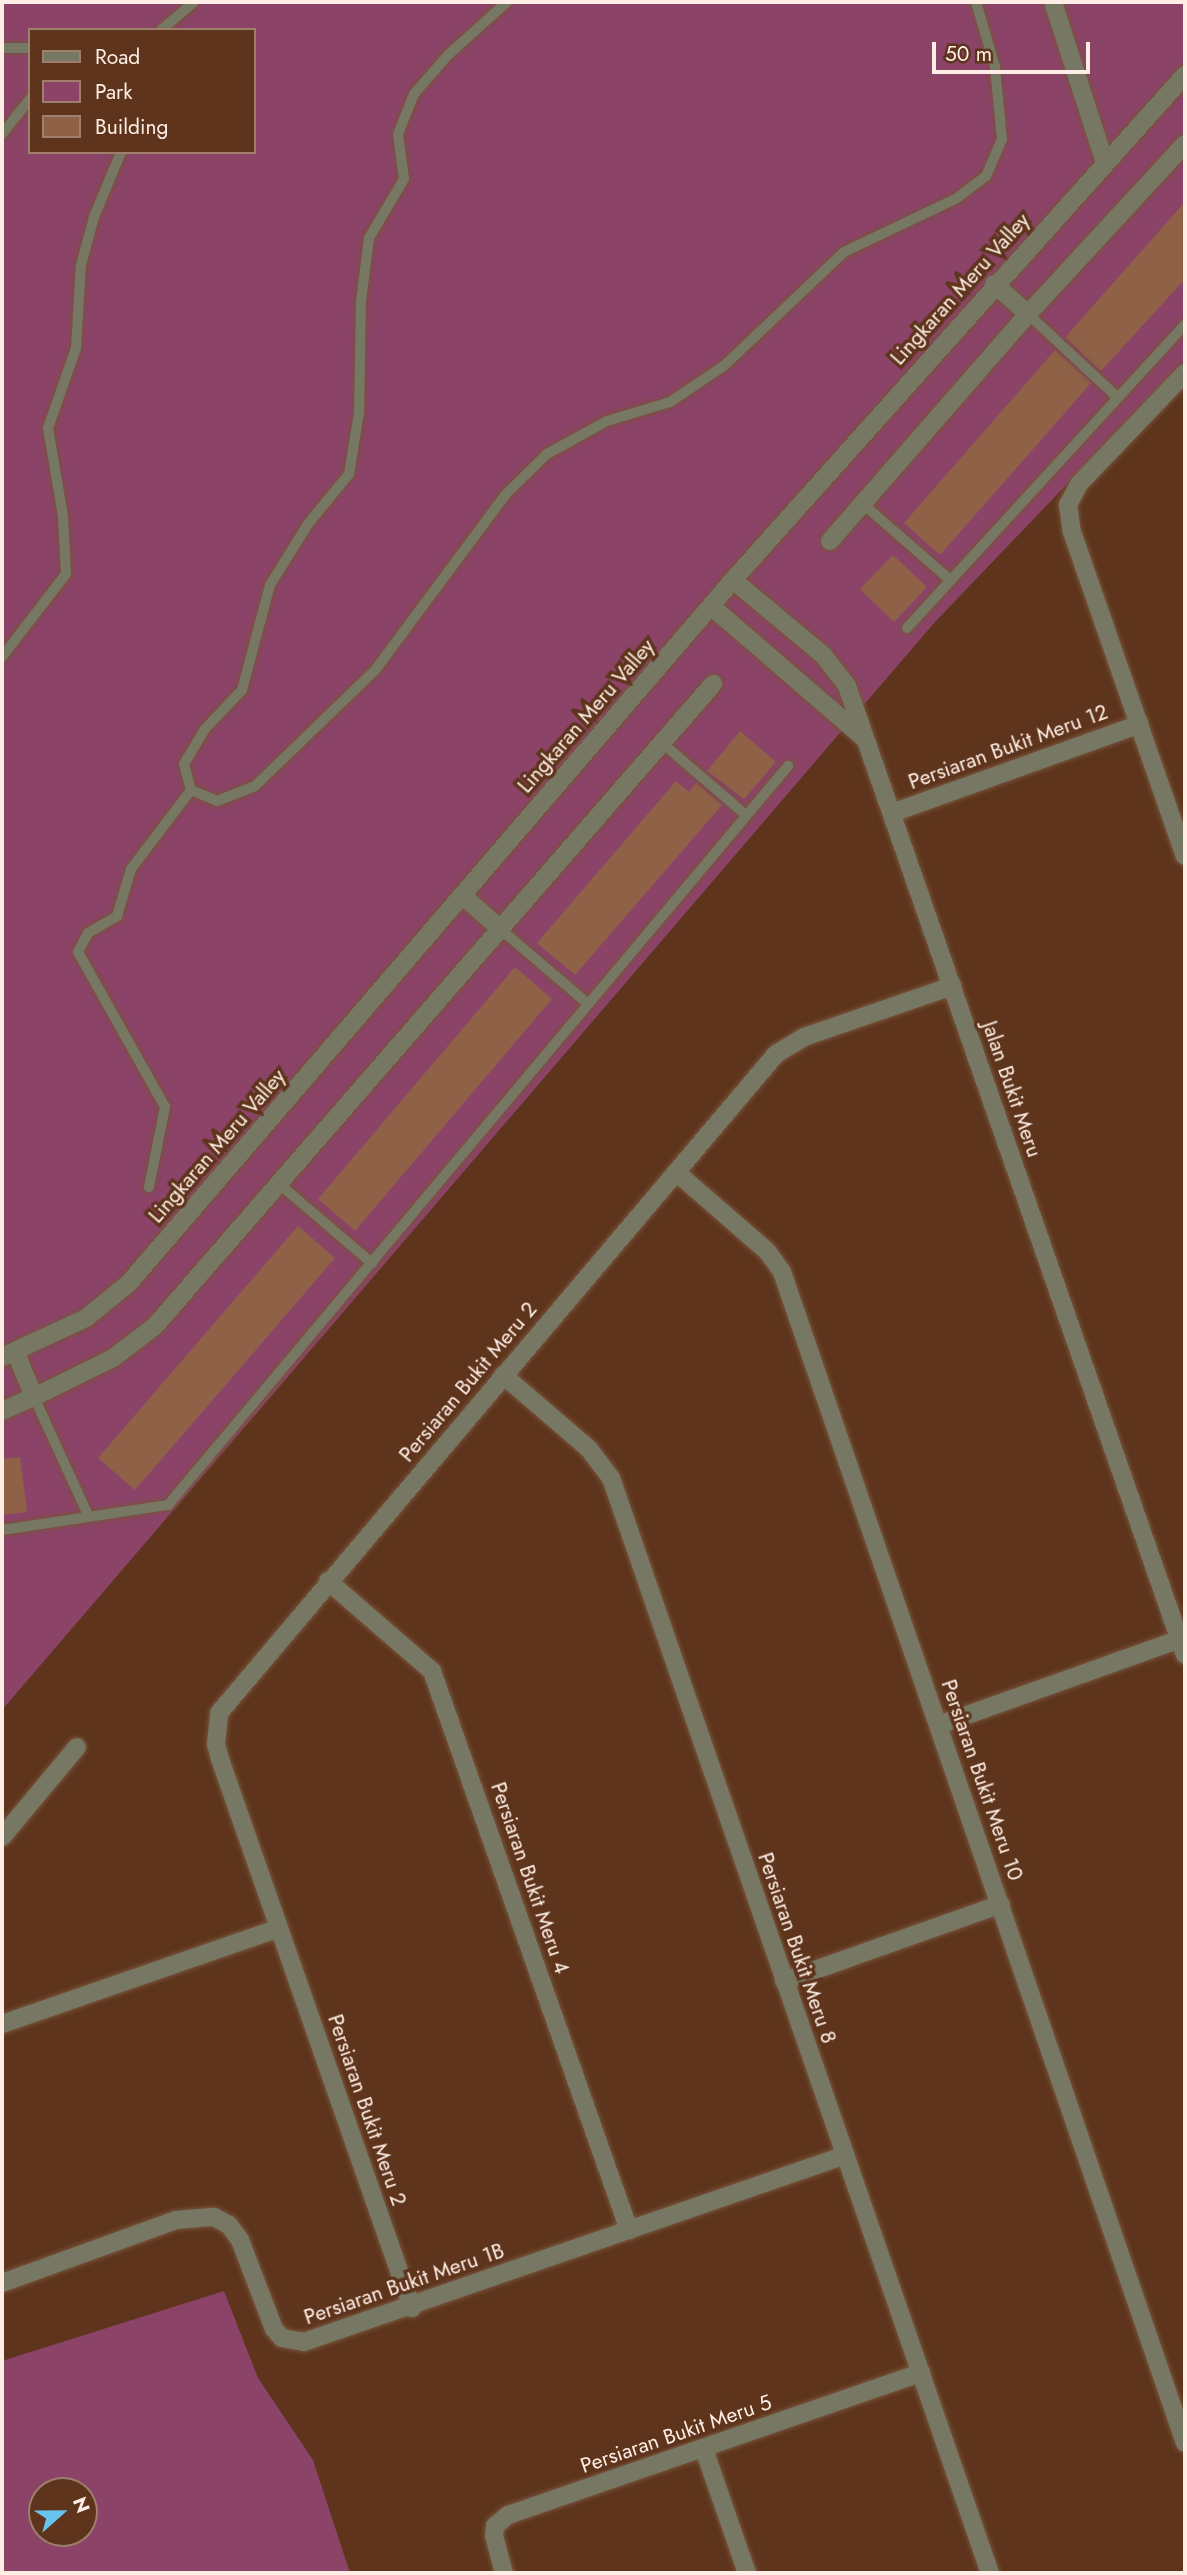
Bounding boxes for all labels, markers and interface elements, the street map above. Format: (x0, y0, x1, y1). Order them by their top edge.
legend (28, 28, 256, 154)
scale bar (935, 28, 1092, 72)
text: 50 m (945, 39, 992, 69)
text: Road (95, 42, 140, 72)
text: Park (95, 77, 132, 107)
text: Building (95, 112, 168, 142)
street label: Lingkaran Meru Valley (885, 208, 1035, 370)
street label: Lingkaran Meru Valley (512, 634, 660, 798)
street label: Persiaran Bukit Meru 12 (905, 699, 1111, 795)
street label: Jalan Bukit Meru (977, 1018, 1047, 1160)
street label: Lingkaran Meru Valley (143, 1064, 291, 1228)
street label: Persiaran Bukit Meru 2 (394, 1297, 542, 1467)
street label: Persiaran Bukit Meru 10 (936, 1676, 1028, 1884)
street label: Persiaran Bukit Meru 4 (485, 1779, 575, 1977)
street label: Persiaran Bukit Meru 8 (753, 1849, 841, 2047)
street label: Persiaran Bukit Meru 2 (322, 2011, 412, 2209)
street label: Persiaran Bukit Meru 1B (301, 2238, 507, 2330)
street label: Persiaran Bukit Meru 5 (577, 2389, 775, 2479)
north arrow (28, 2477, 98, 2547)
text: N (66, 2493, 97, 2517)

